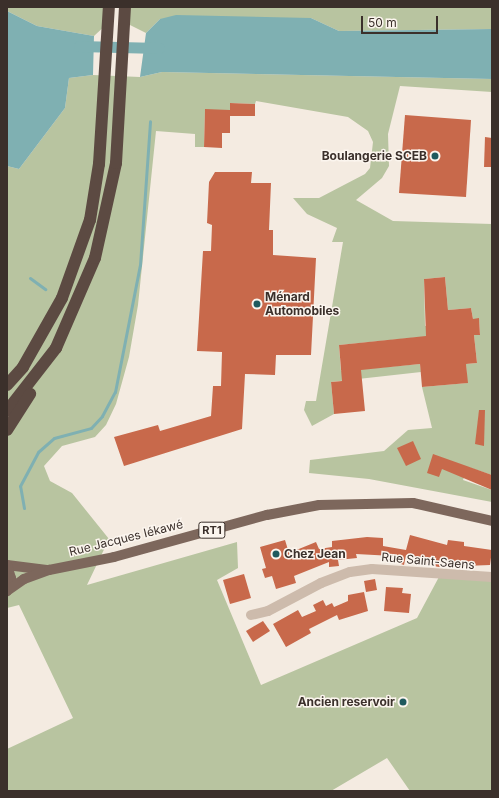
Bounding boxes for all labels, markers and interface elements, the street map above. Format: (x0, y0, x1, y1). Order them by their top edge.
scale bar (363, 8, 440, 34)
text: 50 m (368, 15, 397, 30)
place label: Boulangerie SCEB (322, 149, 427, 163)
marker: Boulangerie SCEB (430, 151, 440, 161)
place label: Ménard Automobiles (265, 290, 339, 318)
marker: Ménard Automobiles (252, 299, 262, 309)
street label: Rue Jacques Iékawé (68, 517, 184, 559)
road number: RT1 (198, 521, 226, 539)
place label: Chez Jean (284, 547, 346, 561)
marker: Chez Jean (271, 549, 281, 559)
street label: Rue Saint-Saens (381, 550, 475, 572)
place label: Ancien reservoir (298, 695, 395, 709)
marker: Ancien reservoir (398, 697, 408, 707)

